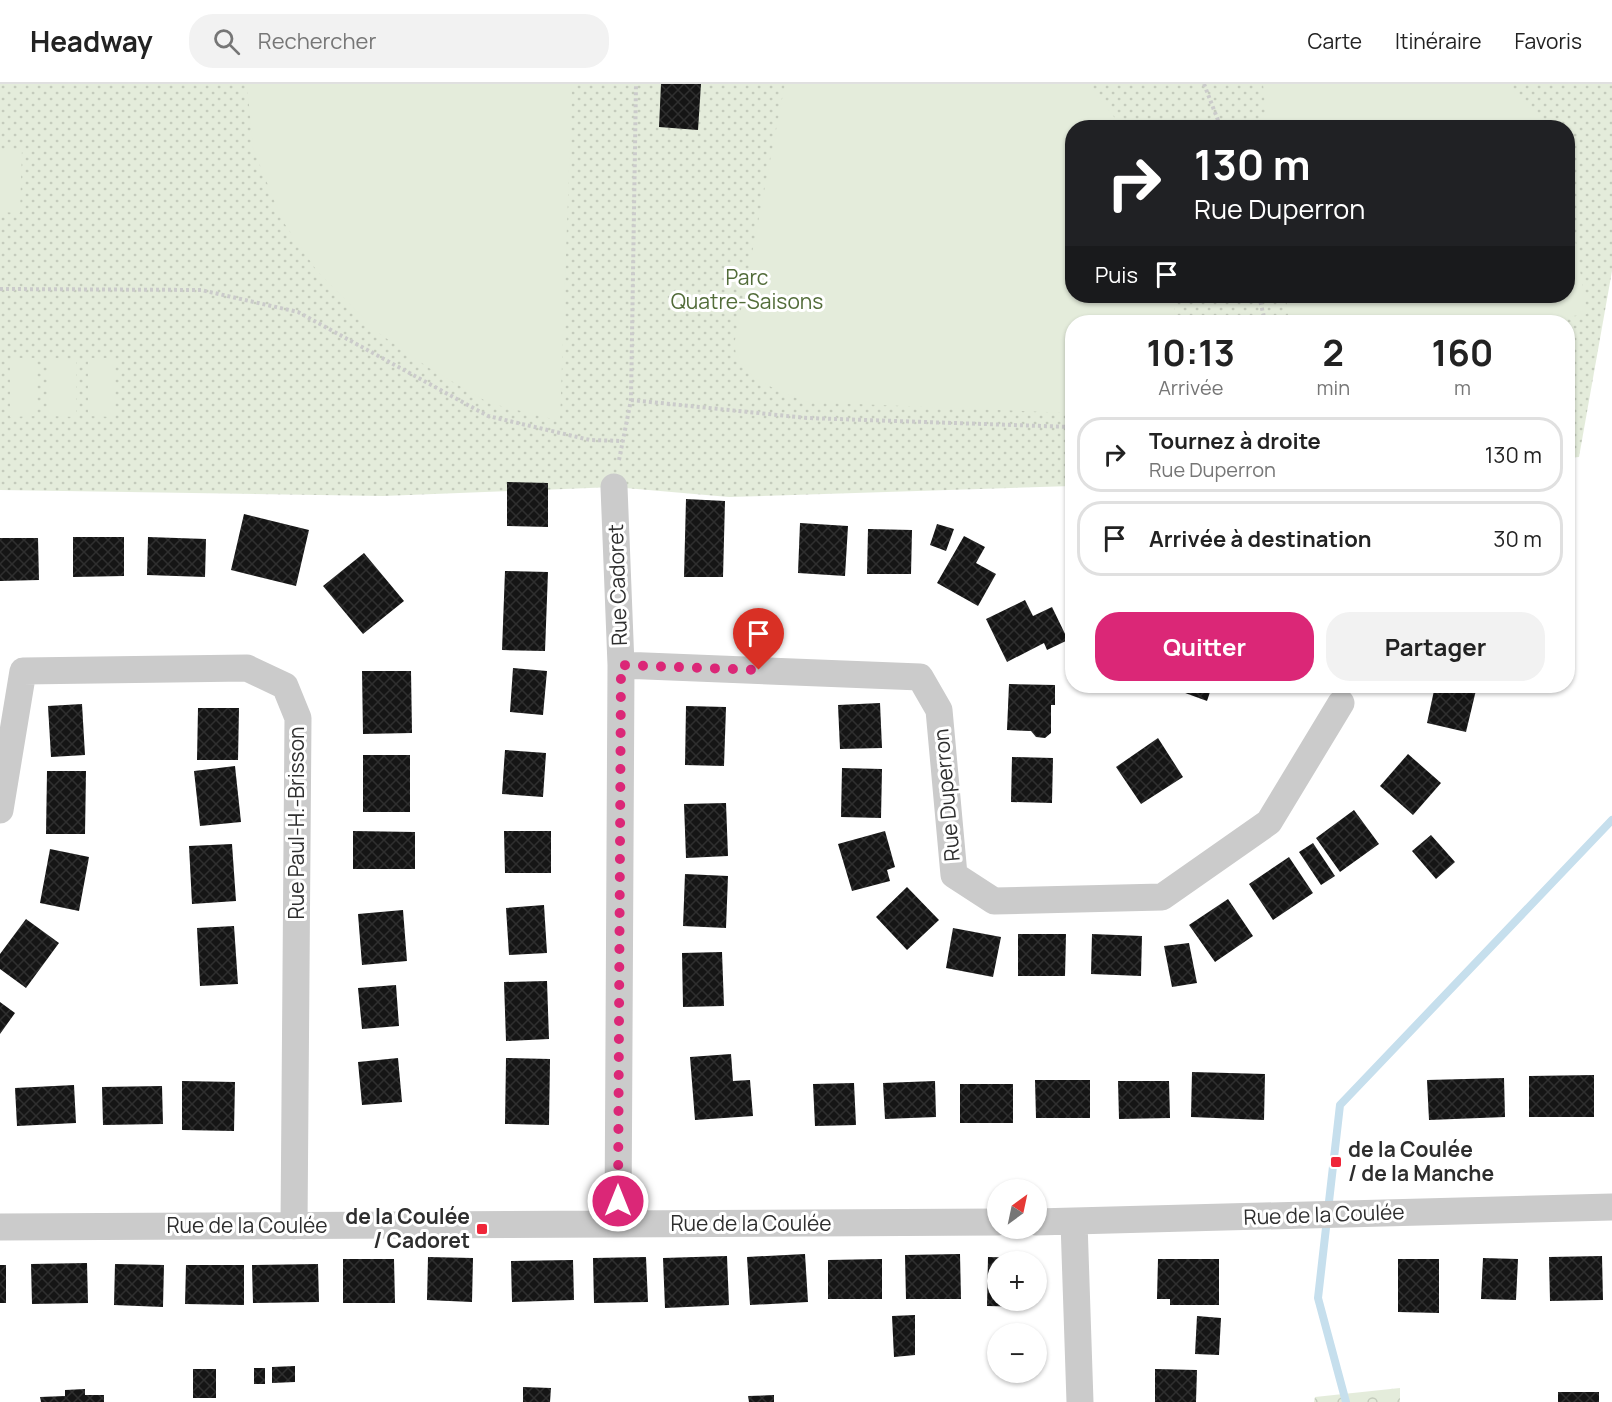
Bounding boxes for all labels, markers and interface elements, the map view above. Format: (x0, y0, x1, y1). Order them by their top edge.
search box (189, 14, 609, 68)
text: Headway (30, 22, 153, 60)
icon: search (210, 25, 243, 58)
text: Rechercher (258, 26, 376, 56)
text: Carte (1308, 27, 1362, 55)
text: Itinéraire (1395, 27, 1481, 55)
text: Favoris (1514, 27, 1582, 55)
text: 130 m (1194, 135, 1311, 193)
icon: right (1095, 144, 1173, 222)
text: Rue Duperron (1194, 190, 1365, 227)
icon: arrive (1150, 258, 1183, 291)
text: Puis (1095, 260, 1138, 290)
park label: Parc Quatre-Saisons (671, 263, 823, 315)
text: 10:13 (1147, 328, 1235, 377)
text: 2 (1323, 328, 1344, 377)
text: 160 (1432, 328, 1493, 377)
text: Arrivée (1158, 374, 1223, 401)
text: min (1317, 374, 1350, 401)
text: m (1454, 374, 1471, 401)
text: Tournez à droite (1149, 426, 1321, 456)
icon: right (1098, 438, 1131, 471)
text: 130 m (1485, 440, 1542, 470)
text: Rue Duperron (1149, 456, 1276, 483)
icon: arrive (1098, 522, 1131, 555)
street label: Rue Cadoret (601, 524, 633, 646)
text: Arrivée à destination (1149, 524, 1372, 554)
text: 30 m (1493, 524, 1542, 554)
pin (733, 608, 784, 670)
button: Quitter (1095, 612, 1314, 681)
button: Partager (1326, 612, 1545, 681)
icon: arrive (742, 617, 775, 650)
street label: Rue Paul-H.-Brisson (282, 726, 310, 920)
street label: Rue Duperron (926, 727, 966, 863)
place label: de la Coulée / de la Manche (1348, 1135, 1494, 1187)
marker: de la Coulée / de la Manche (1329, 1155, 1343, 1169)
position arrow (586, 1169, 650, 1233)
north arrow (987, 1179, 1047, 1239)
map controls (987, 1179, 1047, 1383)
street label: Rue de la Coulée (1243, 1197, 1405, 1231)
place label: de la Coulée / Cadoret (345, 1202, 470, 1254)
street label: Rue de la Coulée (670, 1209, 832, 1237)
street label: Rue de la Coulée (166, 1211, 328, 1239)
marker: de la Coulée / Cadoret (475, 1222, 489, 1236)
button: + (987, 1251, 1047, 1311)
button: − (987, 1323, 1047, 1383)

